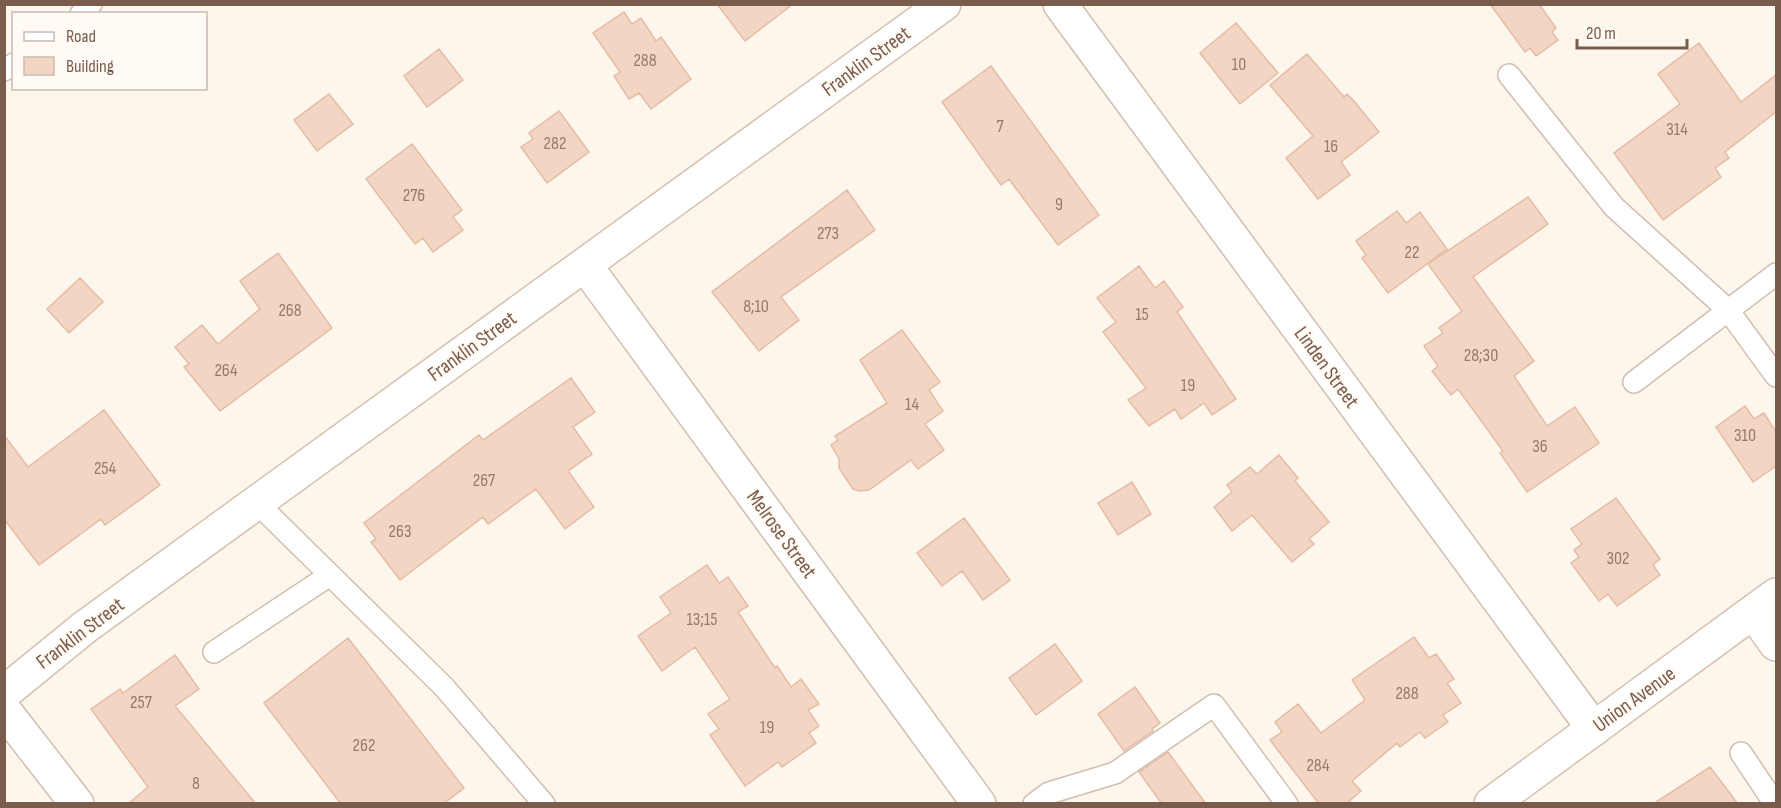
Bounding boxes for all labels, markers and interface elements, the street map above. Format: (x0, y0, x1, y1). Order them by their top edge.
legend (12, 12, 207, 90)
scale bar (1577, 12, 1686, 50)
street label: Franklin Street (817, 21, 916, 102)
text: 20 m (1586, 23, 1616, 44)
text: Road (66, 26, 96, 47)
house number: 288 (633, 50, 657, 71)
house number: 10 (1232, 54, 1246, 75)
text: Building (66, 56, 114, 77)
house number: 7 (996, 116, 1004, 137)
house number: 314 (1666, 119, 1688, 140)
house number: 282 (544, 133, 566, 154)
house number: 16 (1324, 136, 1338, 157)
house number: 276 (403, 185, 425, 206)
house number: 9 (1055, 194, 1063, 215)
house number: 273 (817, 223, 839, 244)
house number: 22 (1405, 242, 1419, 263)
house number: 8;10 (743, 296, 769, 317)
house number: 268 (278, 300, 302, 321)
house number: 15 (1135, 304, 1149, 325)
street label: Franklin Street (423, 306, 522, 387)
street label: Linden Street (1289, 322, 1364, 413)
house number: 28;30 (1464, 345, 1498, 366)
house number: 264 (214, 360, 238, 381)
house number: 19 (1181, 375, 1195, 396)
house number: 14 (905, 394, 919, 415)
house number: 310 (1734, 425, 1756, 446)
house number: 36 (1532, 436, 1548, 457)
house number: 254 (94, 458, 117, 479)
house number: 267 (473, 470, 496, 491)
street label: Melrose Street (741, 485, 822, 583)
house number: 263 (389, 521, 411, 542)
house number: 302 (1607, 548, 1630, 569)
street label: Franklin Street (31, 592, 129, 675)
house number: 13;15 (687, 609, 717, 630)
street label: Union Avenue (1588, 661, 1680, 738)
house number: 288 (1395, 683, 1419, 704)
house number: 257 (130, 692, 153, 713)
house number: 19 (760, 717, 774, 738)
house number: 262 (353, 735, 375, 756)
house number: 284 (1306, 755, 1330, 776)
house number: 8 (192, 773, 200, 794)

